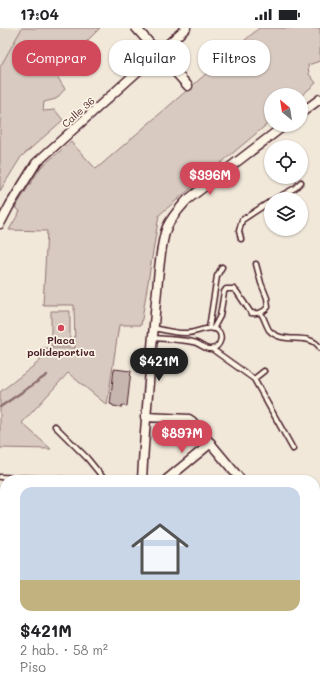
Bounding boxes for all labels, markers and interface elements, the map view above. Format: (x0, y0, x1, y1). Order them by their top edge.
text: 17:04 (20, 4, 59, 24)
chip: Comprar (12, 40, 101, 76)
chip: Alquilar (109, 40, 190, 76)
chip: Filtros (198, 40, 270, 76)
north arrow (264, 88, 308, 132)
map controls (264, 88, 308, 236)
street label: Calle 36 (59, 94, 97, 130)
button: locate (264, 140, 308, 184)
pin: $396M (182, 162, 238, 196)
text: $396M (189, 166, 231, 183)
button: layers (264, 192, 308, 236)
marker: Placa polideportiva (56, 323, 66, 333)
place label: Placa polideportiva (27, 333, 95, 359)
pin: $421M (131, 348, 187, 382)
text: $421M (139, 352, 179, 369)
pin: $897M (154, 420, 210, 454)
text: $897M (161, 424, 203, 441)
icon: home (124, 513, 196, 585)
text: $421M (20, 619, 72, 641)
text: 2 hab. · 58 m² (20, 641, 108, 658)
text: Piso (20, 658, 46, 675)

